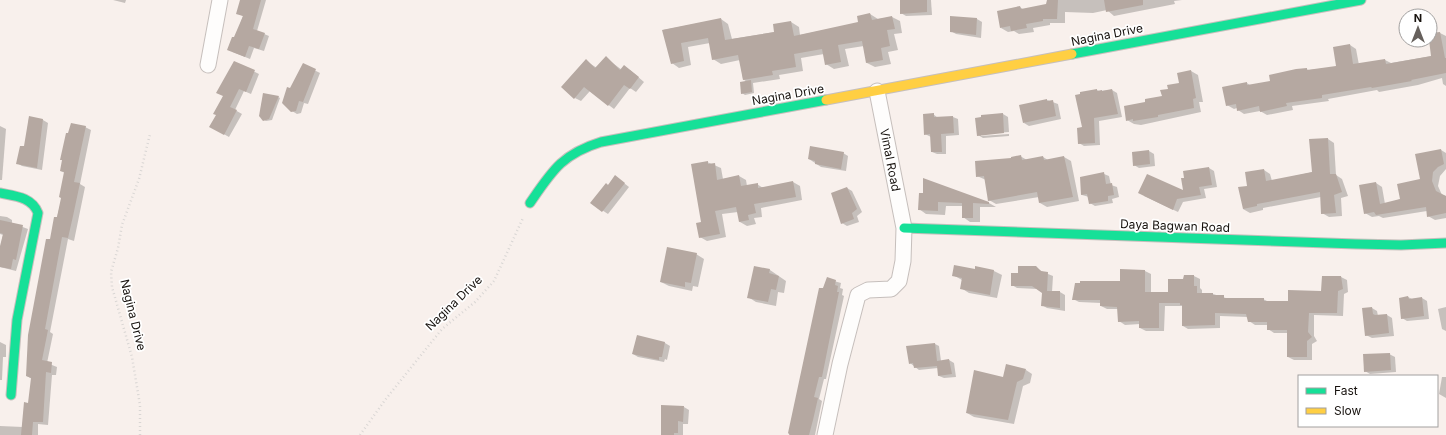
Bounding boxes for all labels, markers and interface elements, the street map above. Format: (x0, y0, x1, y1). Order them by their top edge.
north arrow (1398, 8, 1438, 48)
text: N (1414, 11, 1422, 25)
street label: Nagina Drive (1070, 20, 1144, 49)
street label: Nagina Drive (751, 81, 825, 108)
street label: Vimal Road (877, 127, 904, 193)
street label: Daya Bagwan Road (1120, 216, 1230, 235)
street label: Nagina Drive (422, 272, 485, 333)
street label: Nagina Drive (117, 278, 150, 352)
legend (1298, 375, 1438, 427)
text: Fast (1334, 383, 1358, 398)
text: Slow (1334, 403, 1362, 418)

